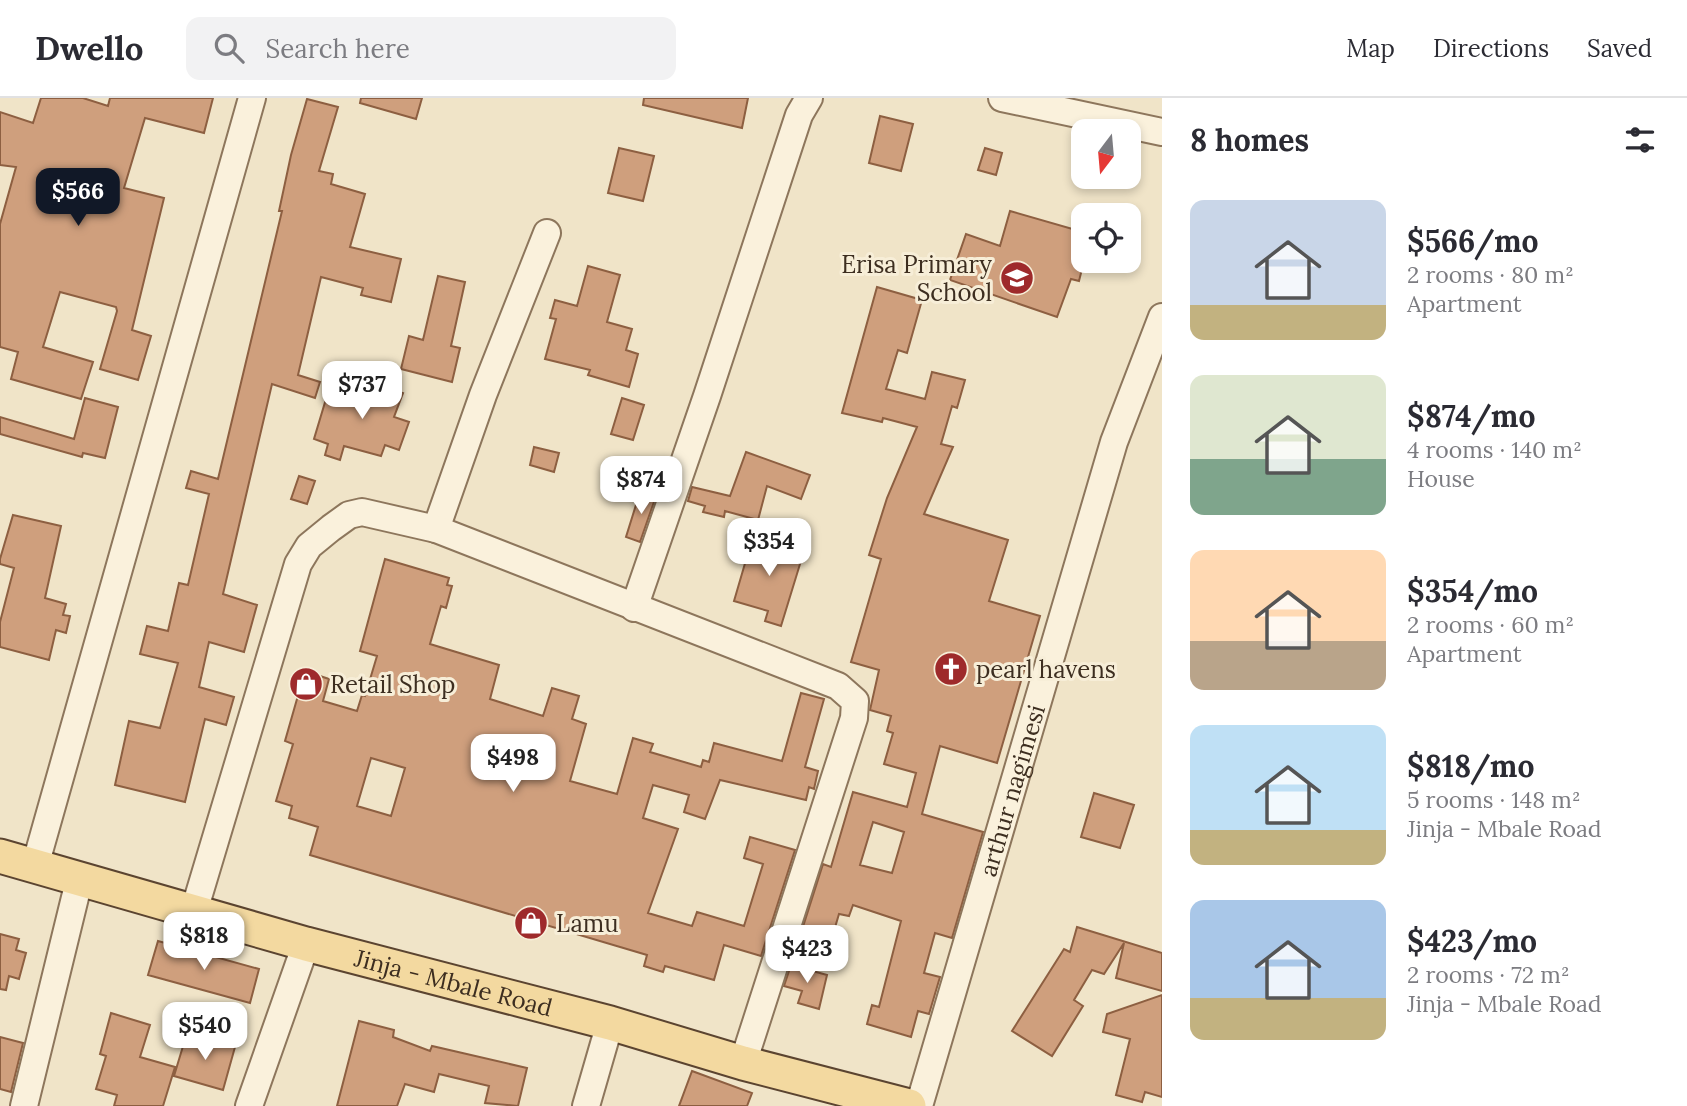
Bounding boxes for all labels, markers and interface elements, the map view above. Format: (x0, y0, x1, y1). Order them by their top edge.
search box (186, 17, 676, 80)
text: Dwello (35, 27, 144, 69)
icon: search (210, 29, 248, 67)
text: Search here (266, 32, 410, 65)
text: Map (1346, 33, 1395, 64)
text: Directions (1433, 33, 1549, 64)
text: Saved (1587, 33, 1652, 64)
north arrow (1071, 119, 1141, 189)
map controls (1071, 119, 1141, 273)
text: 8 homes (1190, 121, 1309, 159)
icon: filters (1621, 121, 1659, 159)
pin: $566 (37, 169, 119, 228)
text: $566 (52, 176, 104, 205)
button: locate (1071, 203, 1141, 273)
text: $566/mo (1407, 222, 1539, 260)
icon: home (1246, 228, 1330, 312)
place label: Erisa Primary School (841, 249, 992, 308)
school or university icon: Erisa Primary School (998, 259, 1036, 297)
text: 2 rooms · 80 m² (1407, 260, 1574, 289)
text: Apartment (1407, 289, 1522, 318)
pin: $737 (321, 362, 403, 421)
text: $737 (338, 369, 386, 398)
text: $874/mo (1407, 397, 1535, 435)
icon: home (1246, 403, 1330, 487)
text: 4 rooms · 140 m² (1407, 435, 1582, 464)
pin: $874 (600, 456, 682, 516)
text: $874 (616, 464, 666, 493)
text: House (1407, 464, 1475, 493)
pin: $354 (728, 518, 810, 578)
text: $354 (743, 526, 795, 555)
text: $354/mo (1407, 572, 1538, 610)
icon: home (1246, 578, 1330, 662)
text: 2 rooms · 60 m² (1407, 610, 1574, 639)
text: Apartment (1407, 639, 1522, 668)
church icon: pearl havens (932, 650, 970, 688)
place label: pearl havens (976, 654, 1116, 685)
shop icon: Retail Shop (287, 665, 325, 703)
place label: Retail Shop (330, 669, 455, 700)
street label: arthur nagimesi (972, 701, 1052, 880)
pin: $498 (472, 734, 554, 794)
text: $498 (487, 742, 539, 771)
text: $818/mo (1407, 747, 1534, 785)
icon: home (1246, 753, 1330, 837)
text: 5 rooms · 148 m² (1407, 785, 1581, 814)
text: Jinja - Mbale Road (1407, 814, 1602, 843)
shop icon: Lamu (512, 904, 550, 942)
place label: Lamu (556, 908, 619, 939)
pin: $818 (163, 912, 245, 972)
text: $818 (179, 920, 229, 949)
text: $423/mo (1407, 922, 1537, 960)
pin: $423 (766, 926, 848, 985)
icon: home (1246, 928, 1330, 1012)
text: $423 (781, 933, 833, 962)
street label: Jinja - Mbale Road (351, 942, 556, 1023)
text: 2 rooms · 72 m² (1407, 960, 1570, 989)
text: Jinja - Mbale Road (1407, 989, 1602, 1018)
pin: $540 (164, 1002, 246, 1062)
text: $540 (178, 1010, 232, 1039)

